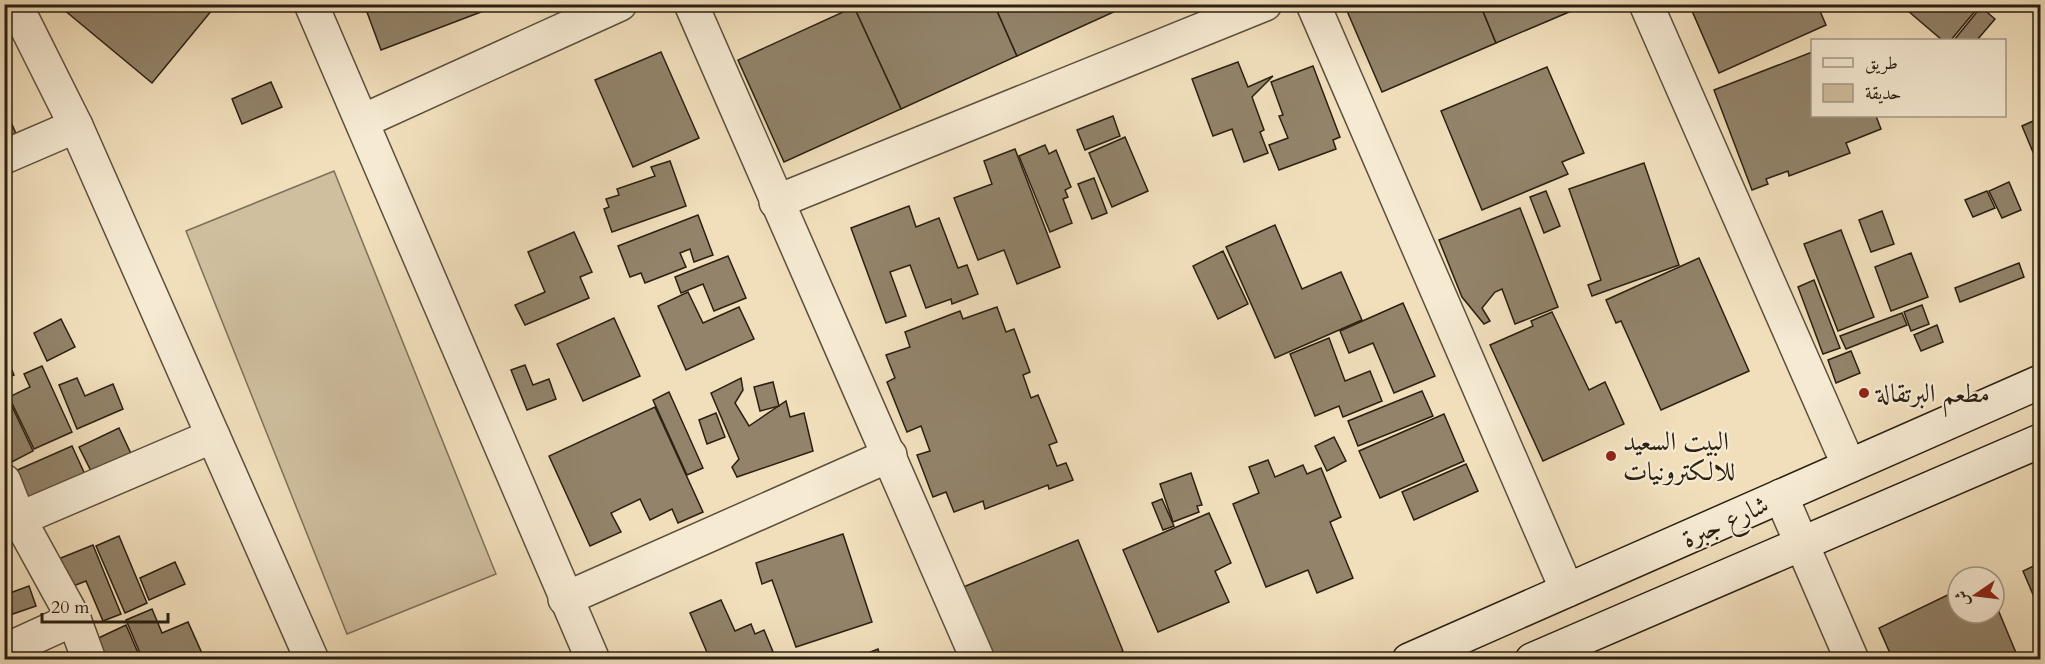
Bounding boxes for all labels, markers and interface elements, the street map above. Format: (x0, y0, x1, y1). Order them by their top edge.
legend (1811, 39, 2006, 117)
text: طريق (1865, 51, 1898, 76)
text: حديقة (1865, 81, 1901, 106)
place label: مطعم البرتقالة (1874, 376, 1990, 418)
marker: مطعم البرتقالة (1857, 386, 1871, 400)
place label: البيت السعيد للالكترونيات (1623, 424, 1735, 489)
marker: البيت السعيد للالكترونيات (1604, 449, 1618, 463)
street label: شارع جبرة (1676, 487, 1776, 560)
north arrow (1946, 565, 2006, 625)
scale bar (42, 586, 168, 624)
text: ش (1950, 588, 1975, 609)
text: 20 m (51, 595, 90, 620)

